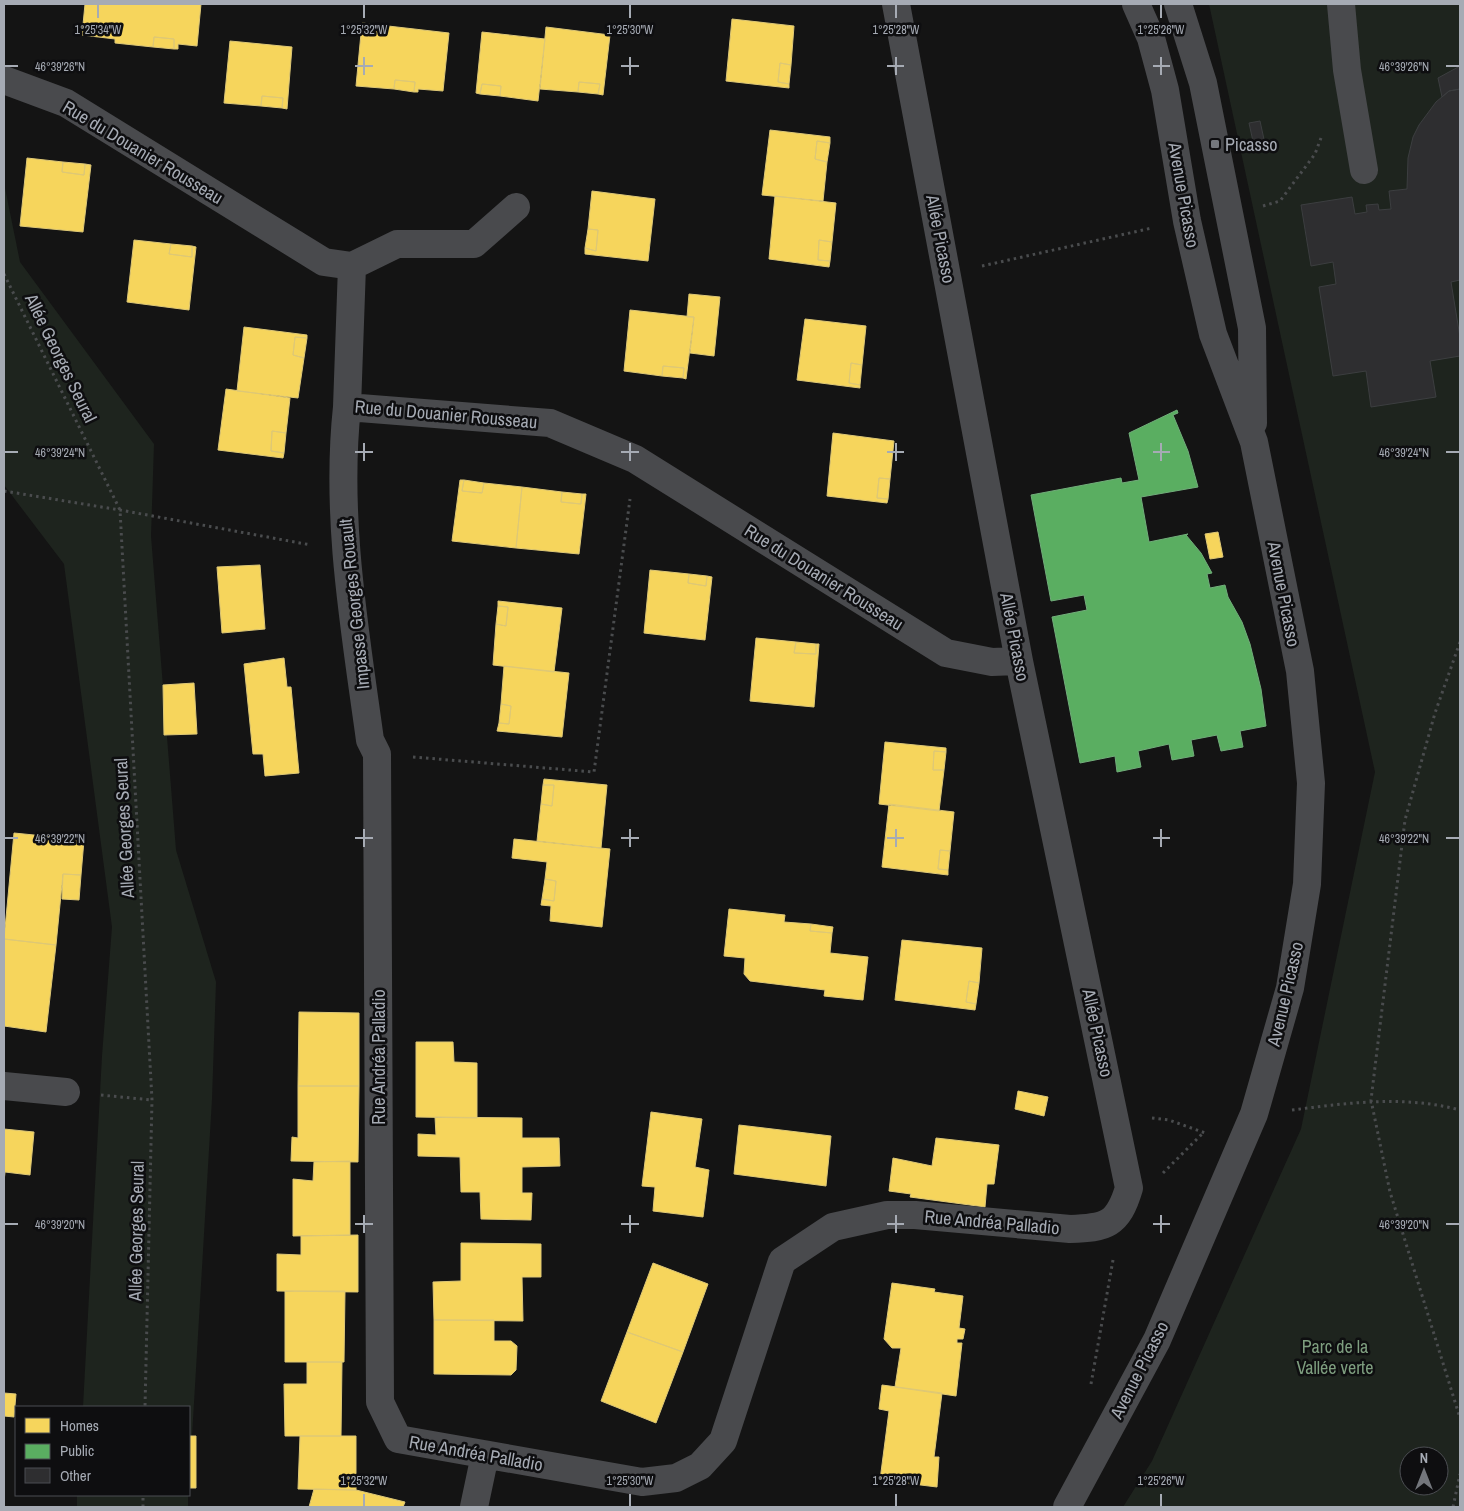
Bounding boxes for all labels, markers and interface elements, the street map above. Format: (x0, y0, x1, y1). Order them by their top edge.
text: 1°25'34"W (75, 22, 122, 38)
text: 1°25'32"W (341, 22, 388, 38)
text: 1°25'30"W (607, 22, 654, 38)
text: 1°25'28"W (873, 22, 920, 38)
text: 1°25'26"W (1138, 22, 1185, 38)
text: 46°39'26"N (35, 59, 85, 75)
text: 46°39'26"N (1379, 59, 1429, 75)
street label: Rue du Douanier Rousseau (58, 94, 228, 210)
place label: Picasso (1225, 132, 1278, 157)
marker: Picasso (1209, 138, 1221, 150)
street label: Avenue Picasso (1162, 139, 1206, 250)
street label: Allée Picasso (920, 192, 962, 285)
street label: Allée Georges Seural (19, 289, 103, 427)
street label: Rue du Douanier Rousseau (354, 394, 538, 434)
text: 46°39'24"N (35, 445, 85, 461)
text: 46°39'24"N (1379, 445, 1429, 461)
street label: Impasse Georges Rouault (333, 517, 375, 691)
street label: Rue du Douanier Rousseau (740, 518, 908, 636)
street label: Avenue Picasso (1261, 538, 1306, 649)
street label: Allée Picasso (994, 590, 1036, 683)
street label: Allée Georges Seural (108, 757, 140, 900)
text: 46°39'22"N (35, 831, 85, 847)
text: 46°39'22"N (1379, 831, 1429, 847)
street label: Avenue Picasso (1261, 939, 1309, 1050)
street label: Allée Picasso (1076, 986, 1120, 1079)
street label: Rue Andréa Palladio (366, 989, 391, 1125)
street label: Allée Georges Seural (122, 1161, 150, 1302)
street label: Rue Andréa Palladio (923, 1204, 1061, 1240)
text: 46°39'20"N (35, 1217, 85, 1233)
text: 46°39'20"N (1379, 1217, 1429, 1233)
street label: Avenue Picasso (1103, 1317, 1174, 1424)
park label: Parc de la Vallée verte (1297, 1334, 1373, 1380)
legend (15, 1406, 190, 1496)
text: Homes (60, 1415, 99, 1436)
street label: Rue Andréa Palladio (407, 1429, 545, 1477)
text: Public (60, 1440, 94, 1461)
north arrow (1399, 1446, 1449, 1496)
text: N (1420, 1449, 1428, 1467)
text: Other (60, 1465, 91, 1486)
text: 1°25'32"W (341, 1473, 388, 1489)
text: 1°25'30"W (607, 1473, 654, 1489)
text: 1°25'28"W (873, 1473, 920, 1489)
text: 1°25'26"W (1138, 1473, 1185, 1489)

